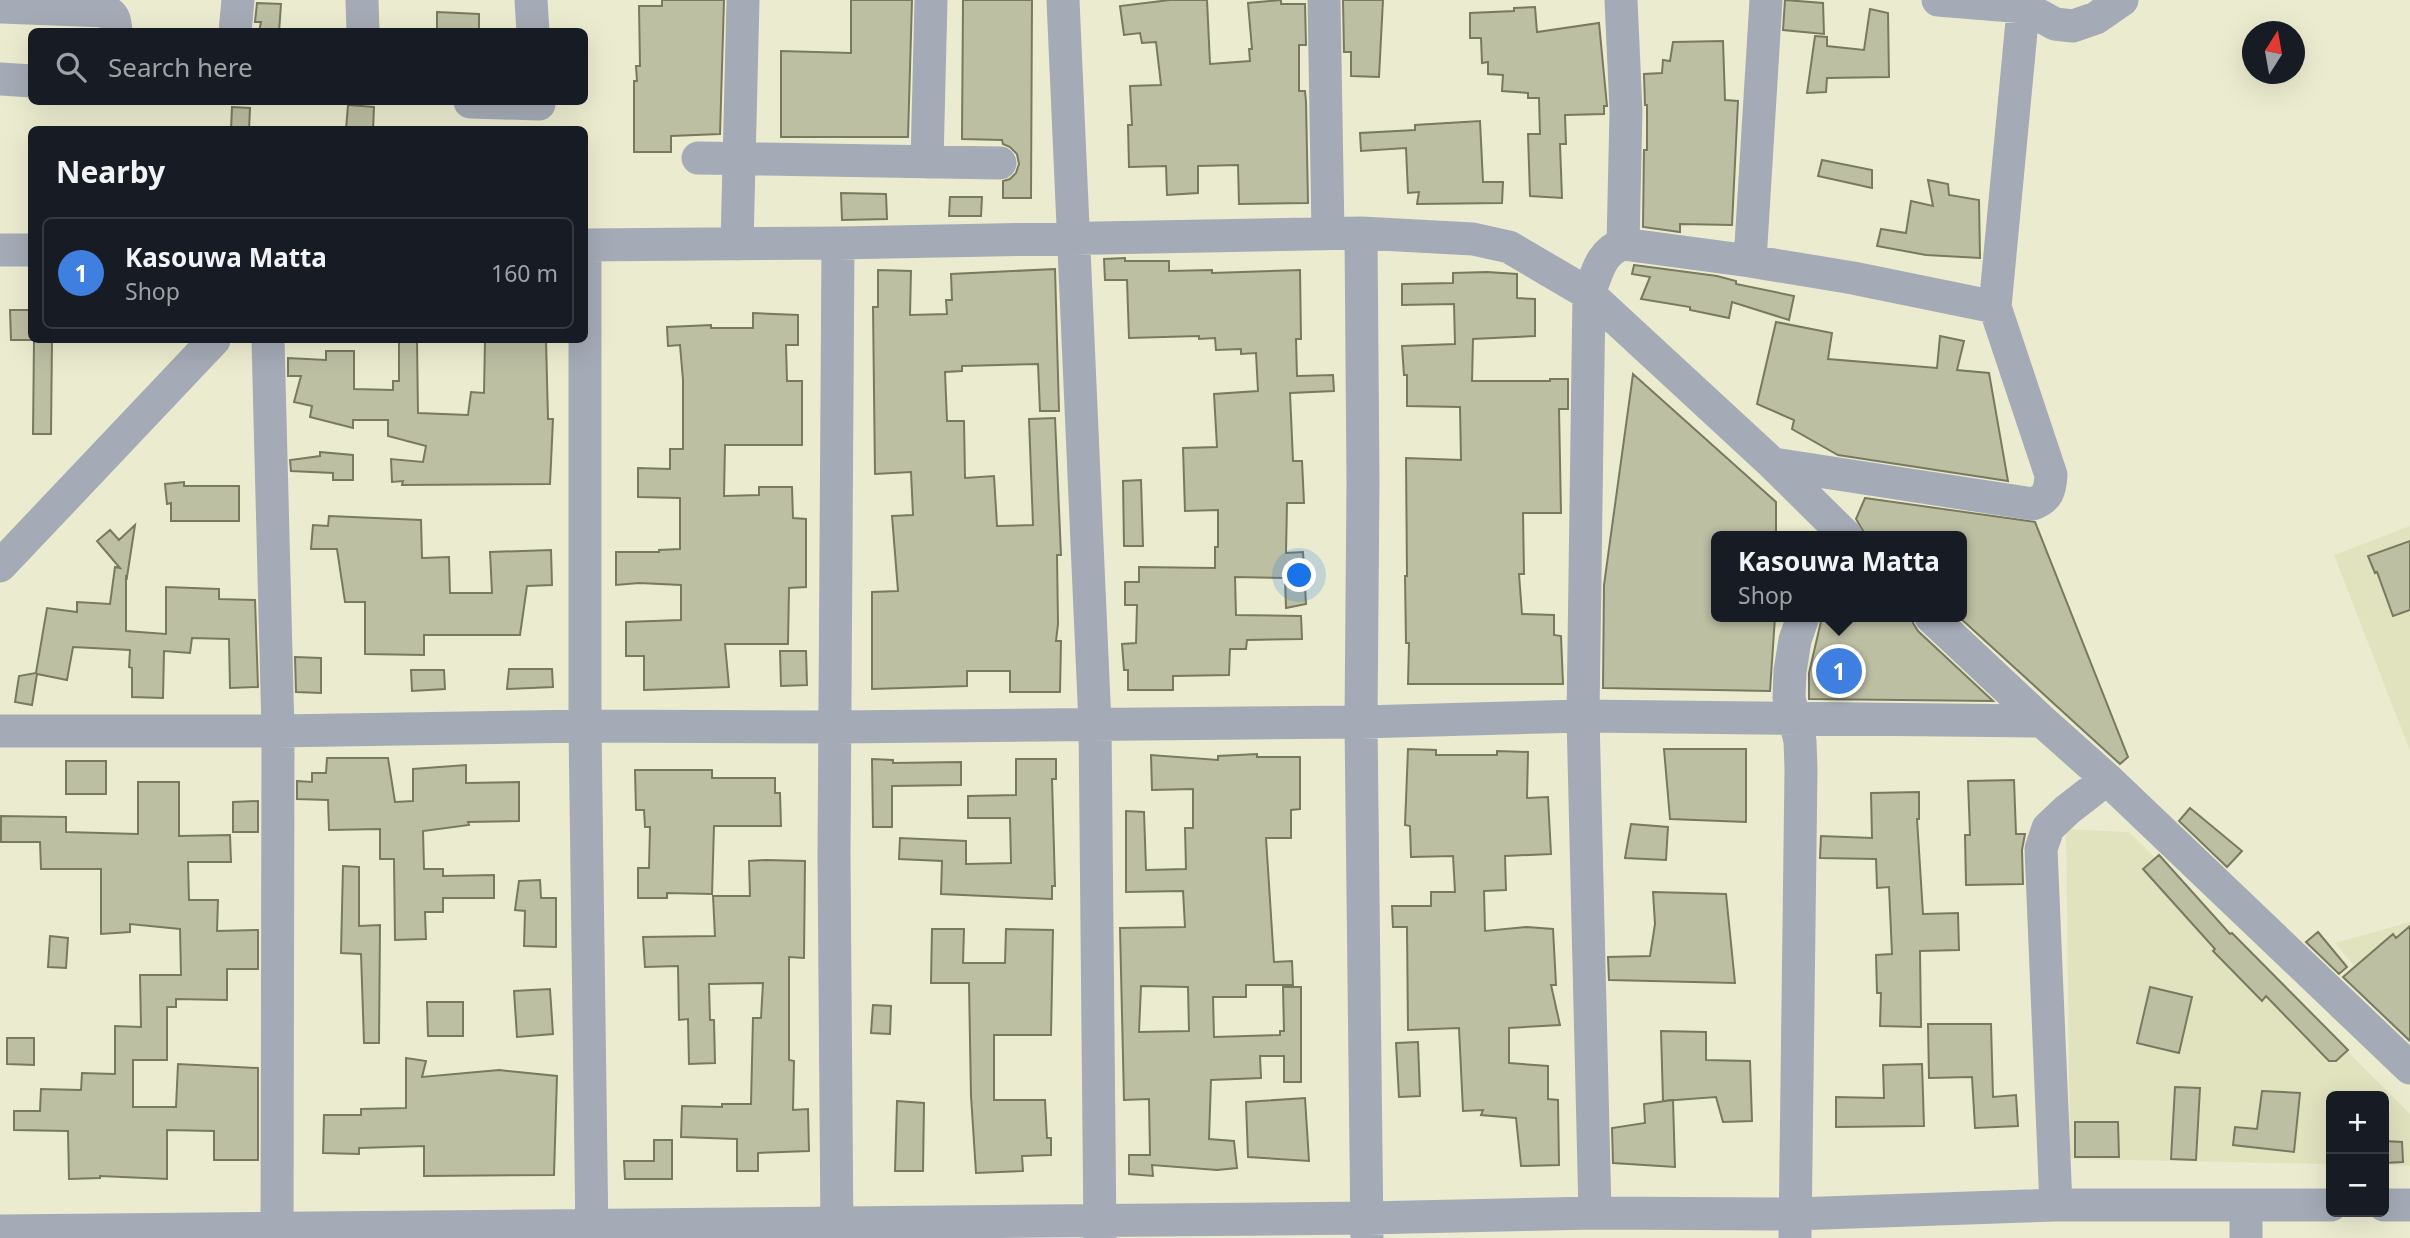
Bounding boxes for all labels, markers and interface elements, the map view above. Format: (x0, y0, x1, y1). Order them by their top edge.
north arrow (2242, 21, 2305, 84)
search box (28, 28, 588, 105)
icon: search (52, 48, 90, 86)
text: Search here (108, 49, 253, 85)
text: Nearby (56, 151, 165, 192)
text: Kasouwa Matta (125, 239, 327, 275)
text: 1 (74, 257, 88, 289)
text: 160 m (491, 257, 558, 289)
text: Shop (125, 275, 180, 307)
popup (1711, 531, 1967, 622)
text: Kasouwa Matta (1738, 543, 1940, 579)
your location (1282, 558, 1316, 592)
text: Shop (1738, 579, 1793, 611)
pin: 1 (1816, 645, 1862, 697)
map controls (2326, 1091, 2389, 1217)
button: + (2326, 1091, 2389, 1154)
button: − (2326, 1154, 2389, 1217)

